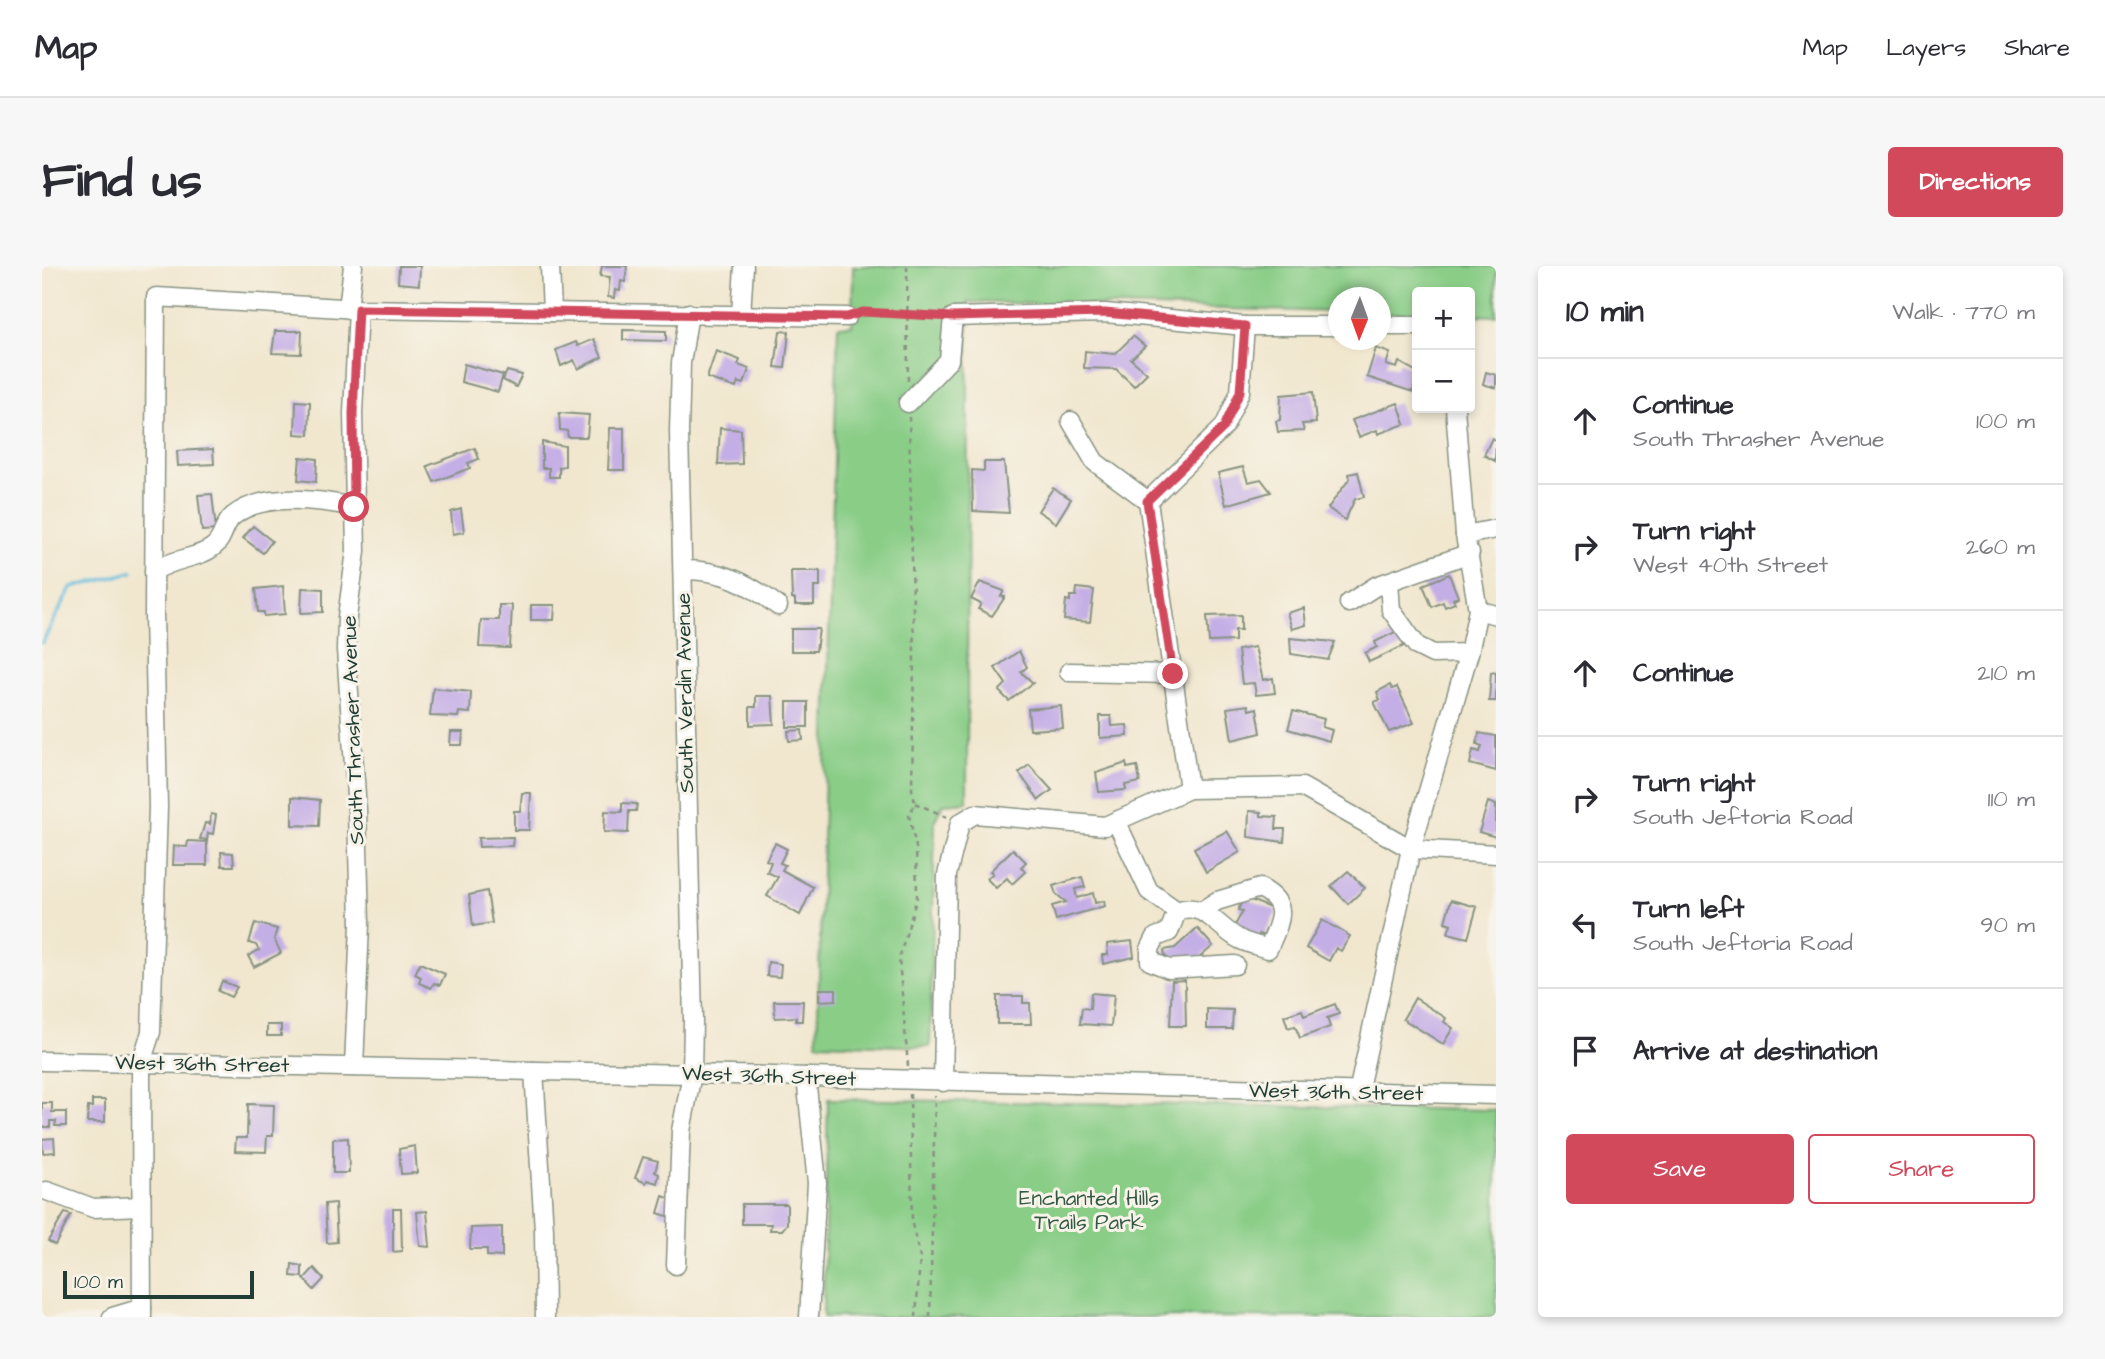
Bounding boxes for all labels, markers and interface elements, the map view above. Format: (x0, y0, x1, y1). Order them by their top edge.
text: Map (35, 25, 97, 71)
text: Map (1803, 31, 1848, 65)
text: Layers (1886, 31, 1966, 65)
text: Share (2004, 31, 2070, 65)
button: Directions (1888, 147, 2063, 217)
text: Find us (42, 148, 202, 216)
north arrow (1328, 287, 1391, 350)
map controls (1412, 287, 1475, 413)
button: + (1412, 287, 1475, 350)
text: 10 min (1566, 291, 1644, 333)
text: Walk · 770 m (1892, 296, 2035, 328)
button: − (1412, 350, 1475, 413)
text: Continue (1633, 387, 1734, 423)
icon: ahead (1566, 402, 1604, 440)
text: 100 m (1976, 405, 2035, 437)
text: South Thrasher Avenue (1633, 423, 1884, 455)
route start (338, 491, 369, 522)
text: Turn right (1633, 513, 1755, 549)
icon: right (1566, 528, 1604, 566)
text: 260 m (1966, 531, 2035, 563)
text: West 40th Street (1633, 549, 1828, 581)
street label: South Verdin Avenue (669, 593, 701, 793)
street label: South Thrasher Avenue (335, 615, 371, 845)
icon: ahead (1566, 654, 1604, 692)
text: Continue (1633, 655, 1734, 691)
text: 210 m (1977, 657, 2035, 689)
route end (1157, 658, 1188, 689)
text: Turn right (1633, 765, 1755, 801)
icon: right (1566, 780, 1604, 818)
text: 110 m (1987, 783, 2035, 815)
text: South Jeftoria Road (1633, 801, 1853, 833)
text: Turn left (1633, 891, 1744, 927)
icon: left (1566, 906, 1604, 944)
text: 90 m (1980, 909, 2035, 941)
text: South Jeftoria Road (1633, 927, 1853, 959)
icon: arrive (1566, 1032, 1604, 1070)
text: Arrive at destination (1633, 1033, 1878, 1069)
street label: West 36th Street (115, 1048, 290, 1080)
street label: West 36th Street (681, 1058, 857, 1094)
street label: West 36th Street (1249, 1076, 1424, 1108)
button: Save (1566, 1134, 1794, 1204)
button: Share (1808, 1134, 2035, 1204)
park label: Enchanted Hills Trails Park (1019, 1184, 1159, 1237)
scale bar (63, 1268, 254, 1300)
text: 100 m (74, 1269, 123, 1296)

